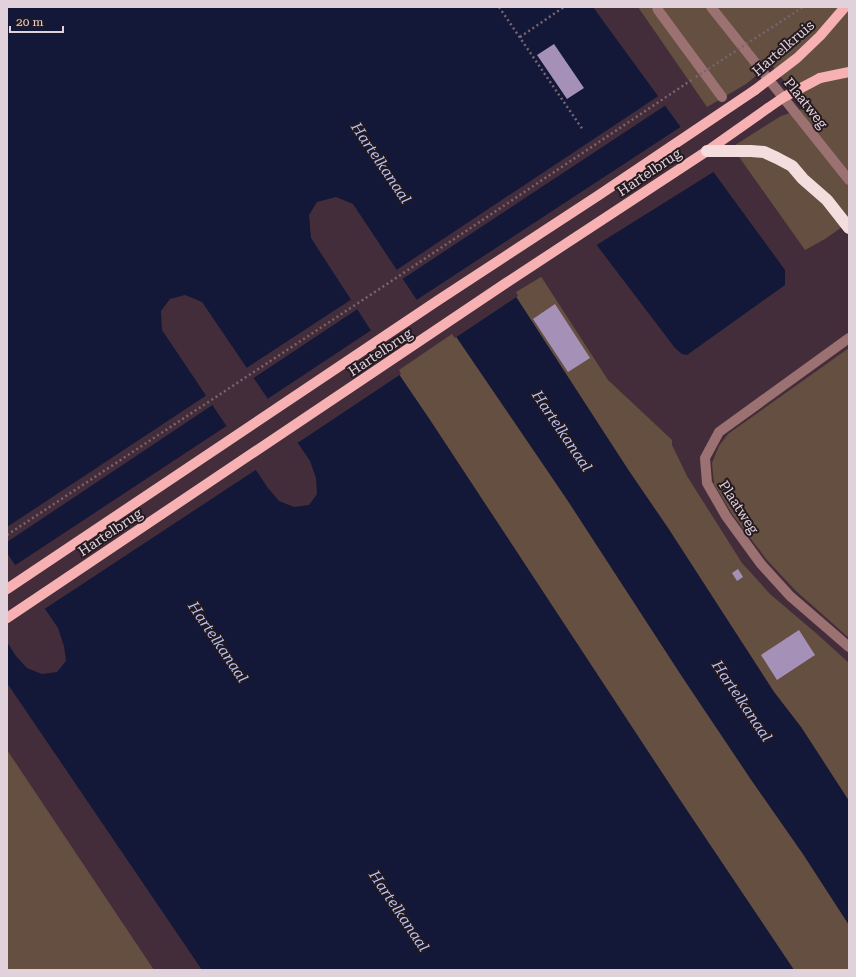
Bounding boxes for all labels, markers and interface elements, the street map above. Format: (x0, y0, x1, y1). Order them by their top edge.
scale bar (10, 8, 63, 34)
text: 20 m (16, 15, 43, 29)
street label: Hartelkruis (749, 17, 817, 79)
street label: Plaatweg (781, 75, 831, 132)
water label: Hartelkanaal (347, 118, 415, 207)
street label: Hartelbrug (614, 145, 684, 199)
street label: Hartelbrug (345, 325, 415, 379)
water label: Hartelkanaal (528, 386, 596, 475)
street label: Plaatweg (716, 477, 762, 537)
street label: Hartelbrug (75, 505, 145, 559)
water label: Hartelkanaal (184, 597, 252, 686)
water label: Hartelkanaal (708, 656, 776, 745)
water label: Hartelkanaal (365, 866, 433, 955)

